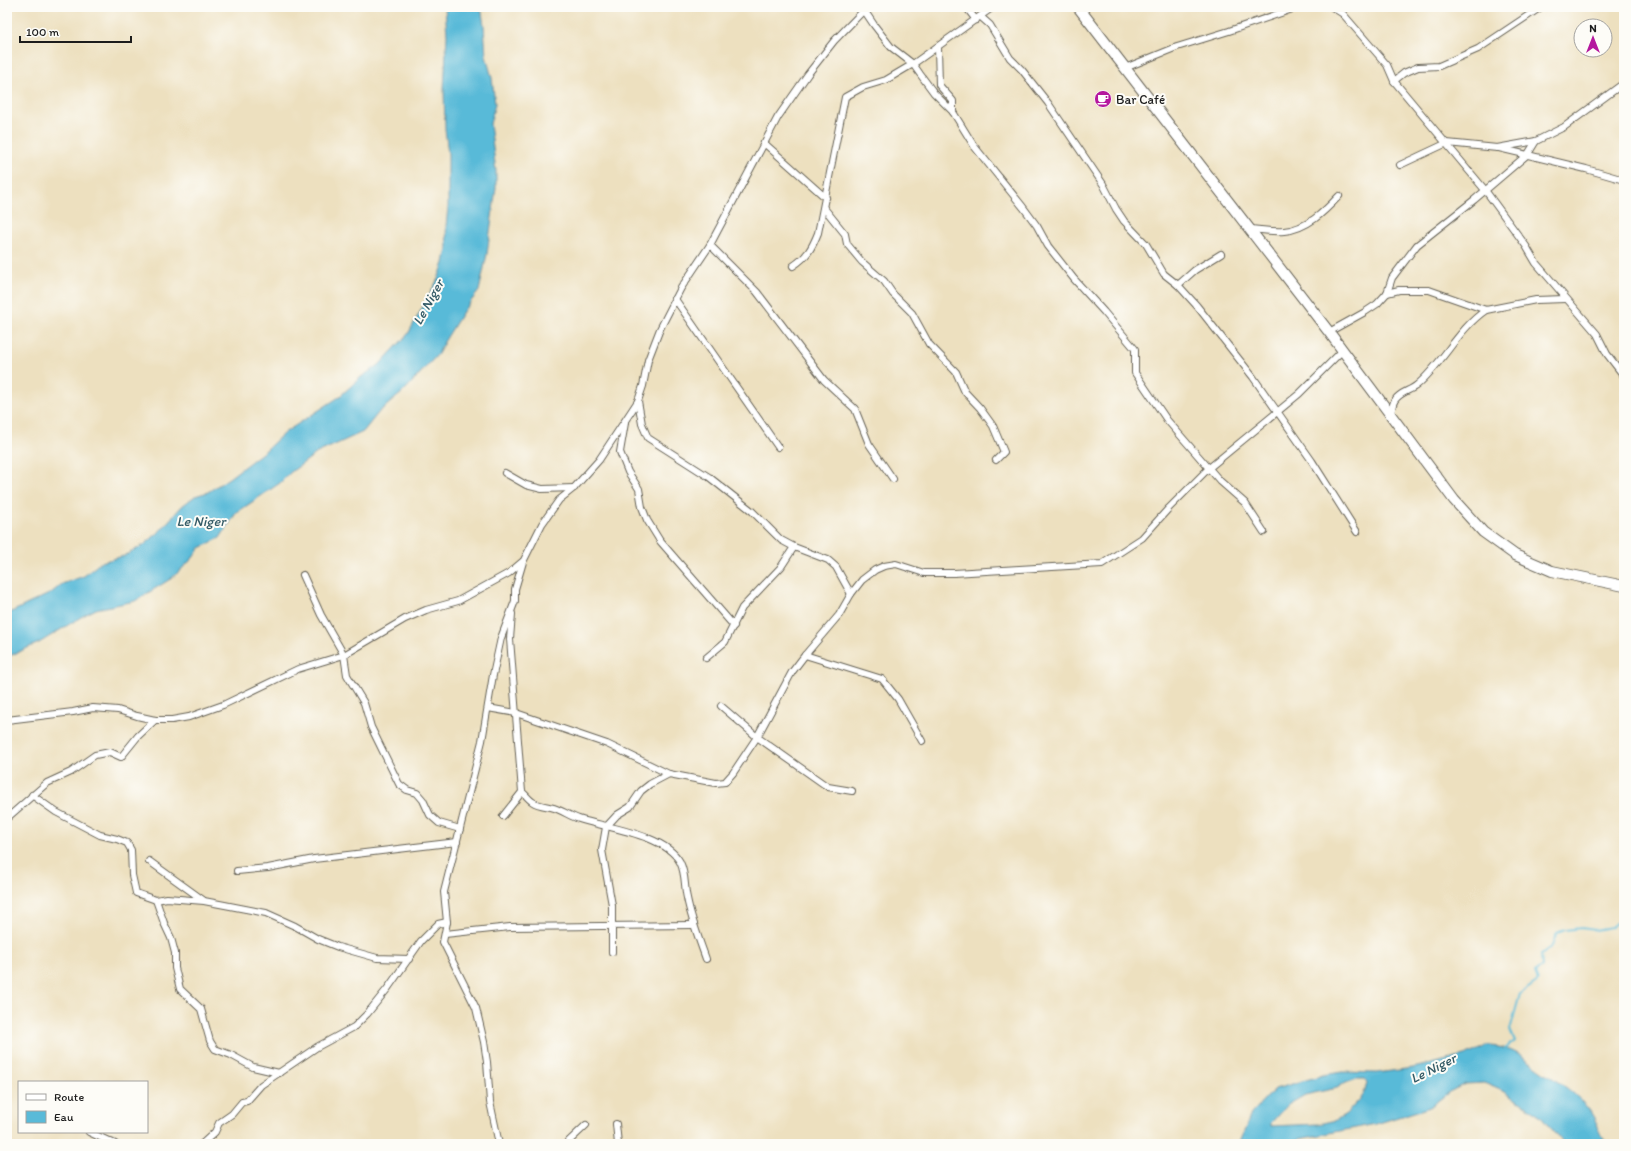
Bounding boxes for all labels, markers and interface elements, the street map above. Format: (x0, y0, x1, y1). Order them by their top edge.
scale bar (20, 18, 131, 44)
north arrow (1573, 18, 1613, 58)
text: N (1589, 22, 1597, 35)
text: 100 m (26, 25, 59, 39)
cafe icon: Bar Café (1093, 89, 1113, 109)
place label: Bar Café (1116, 92, 1165, 107)
water label: Le Niger (409, 275, 449, 328)
water label: Le Niger (176, 513, 227, 530)
water label: Le Niger (1407, 1049, 1461, 1087)
legend (18, 1081, 148, 1133)
text: Route (54, 1090, 84, 1104)
text: Eau (54, 1110, 74, 1124)

